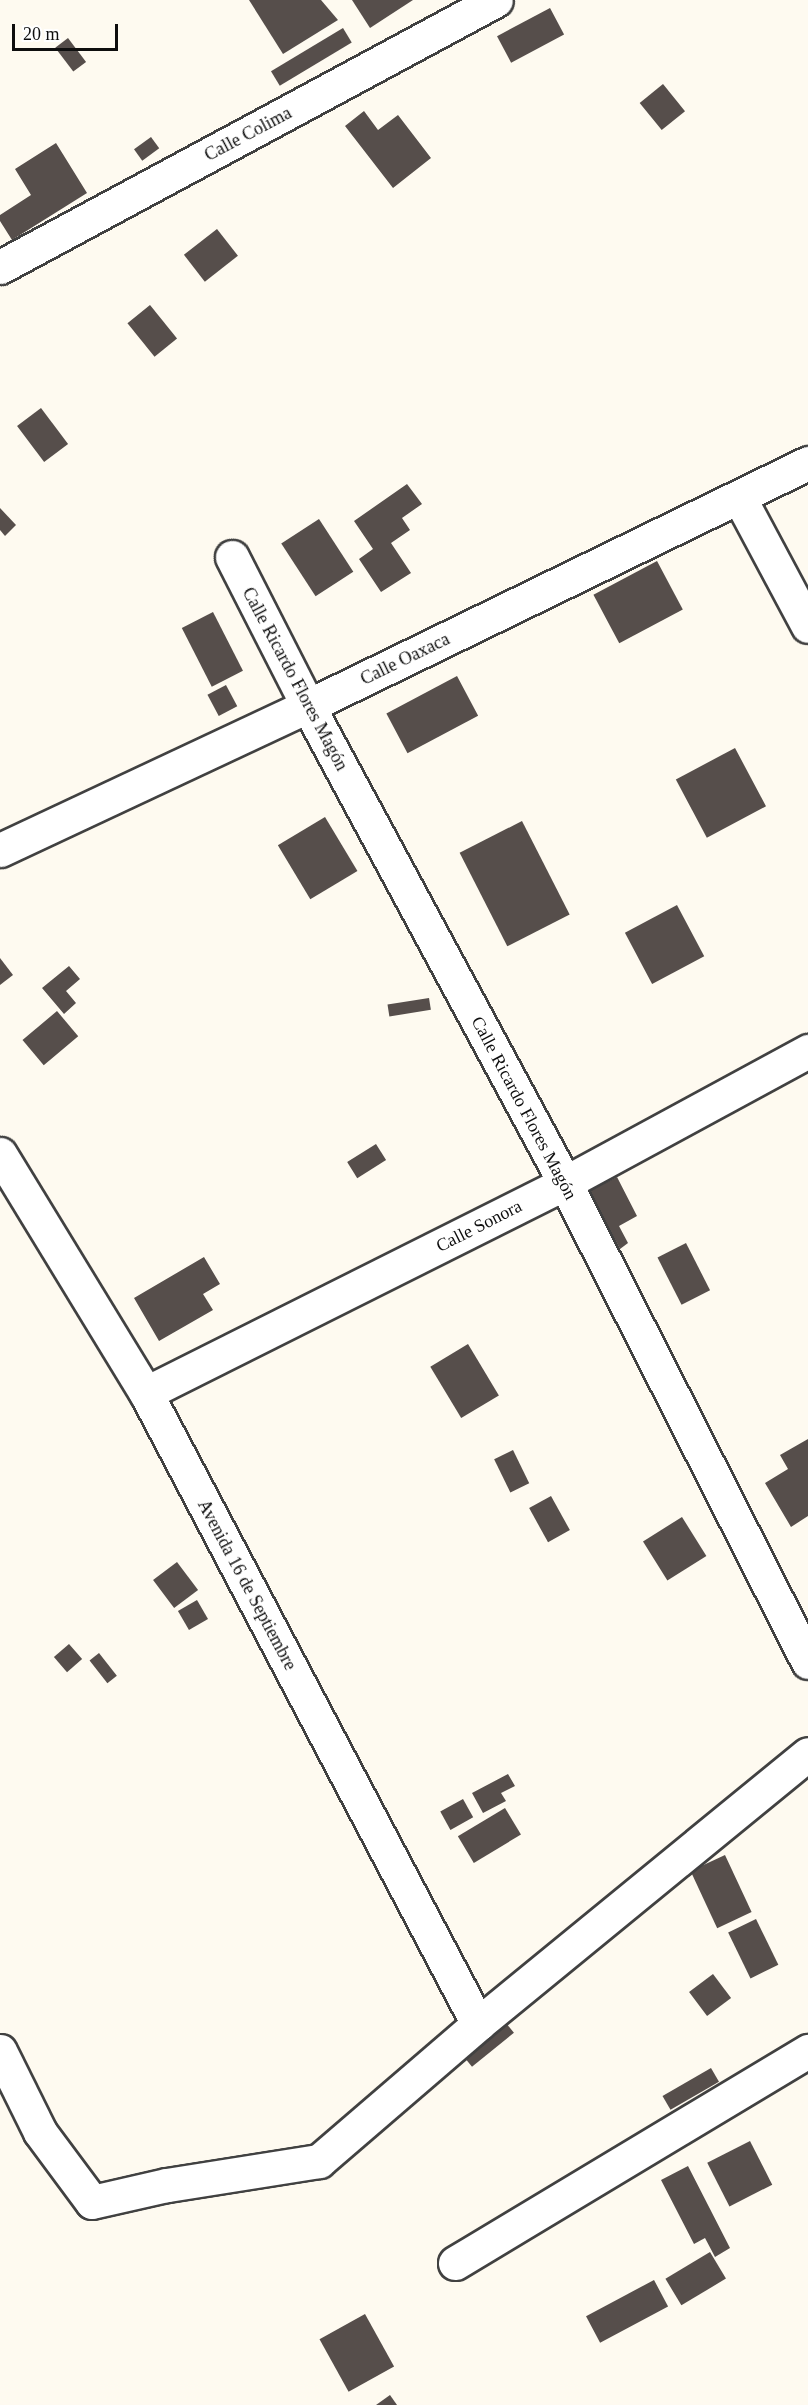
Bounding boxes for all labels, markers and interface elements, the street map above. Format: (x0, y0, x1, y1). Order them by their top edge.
scale bar (15, 12, 122, 50)
text: 20 m (23, 24, 60, 44)
street label: Calle Colima (201, 102, 295, 166)
street label: Calle Ricardo Flores Magón (237, 584, 353, 774)
street label: Calle Oaxaca (357, 628, 453, 690)
street label: Calle Ricardo Flores Magón (466, 1013, 582, 1203)
street label: Calle Sonora (432, 1195, 526, 1257)
street label: Avenida 16 de Septiembre (193, 1496, 301, 1674)

